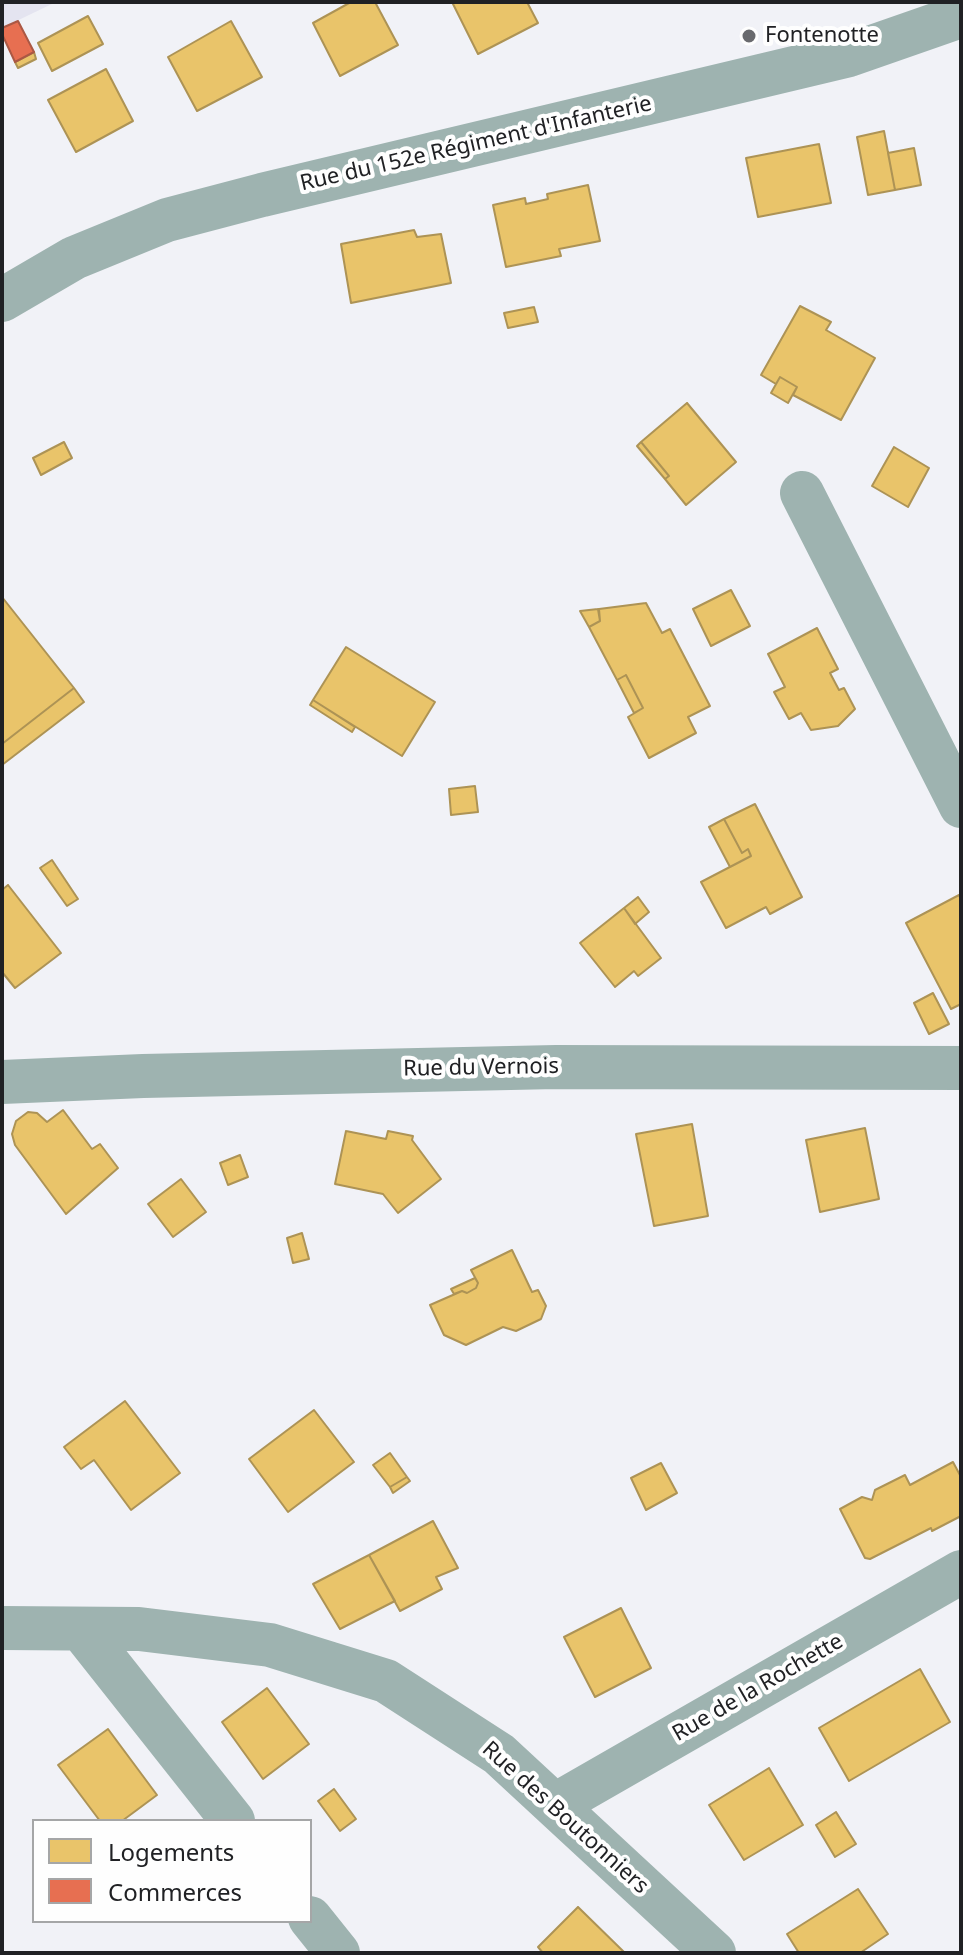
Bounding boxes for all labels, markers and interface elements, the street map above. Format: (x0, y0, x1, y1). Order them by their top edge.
place label: Fontenotte (765, 23, 879, 49)
marker: Fontenotte (740, 27, 758, 45)
street label: Rue du 152e Régiment d'Infanterie (298, 91, 654, 197)
street label: Rue du Vernois (403, 1053, 559, 1083)
street label: Rue de la Rochette (668, 1628, 848, 1748)
street label: Rue des Boutonniers (476, 1736, 654, 1900)
legend (32, 1819, 312, 1923)
text: Logements (108, 1835, 234, 1868)
text: Commerces (108, 1875, 242, 1908)

